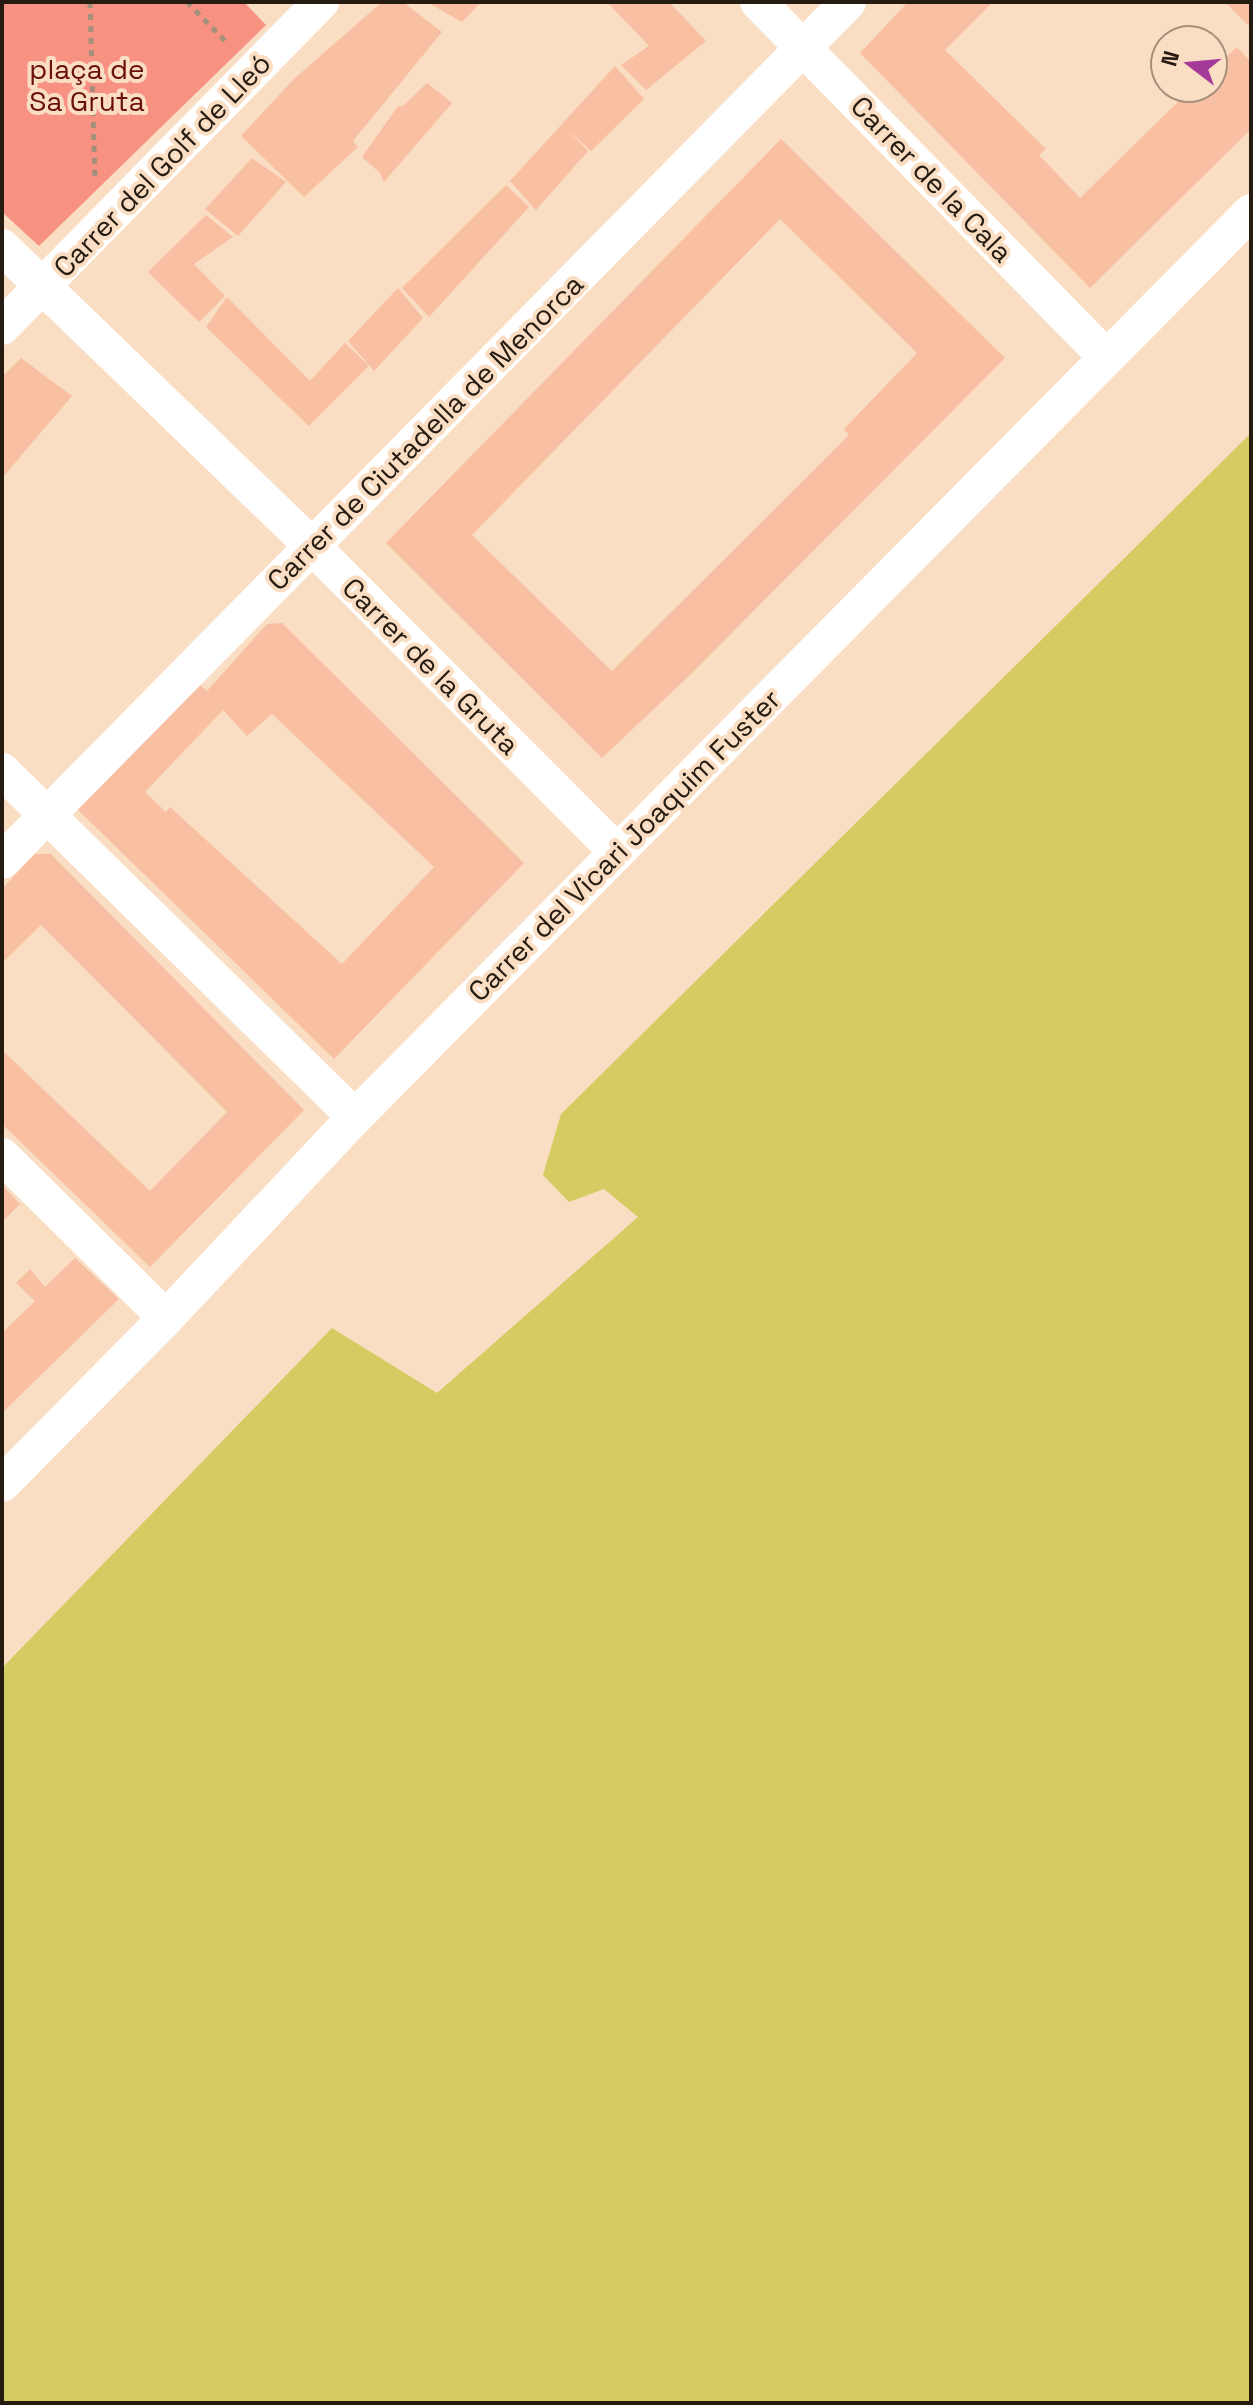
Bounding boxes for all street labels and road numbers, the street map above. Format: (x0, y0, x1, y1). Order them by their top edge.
street label: Carrer del Golf de Lleó (46, 45, 278, 285)
street label: Carrer de la Cala (843, 88, 1021, 270)
street label: Carrer de Ciutadella de Menorca (259, 266, 591, 598)
street label: Carrer de la Gruta (335, 570, 527, 762)
street label: Carrer del Vicari Joaquim Fuster (460, 681, 788, 1009)

